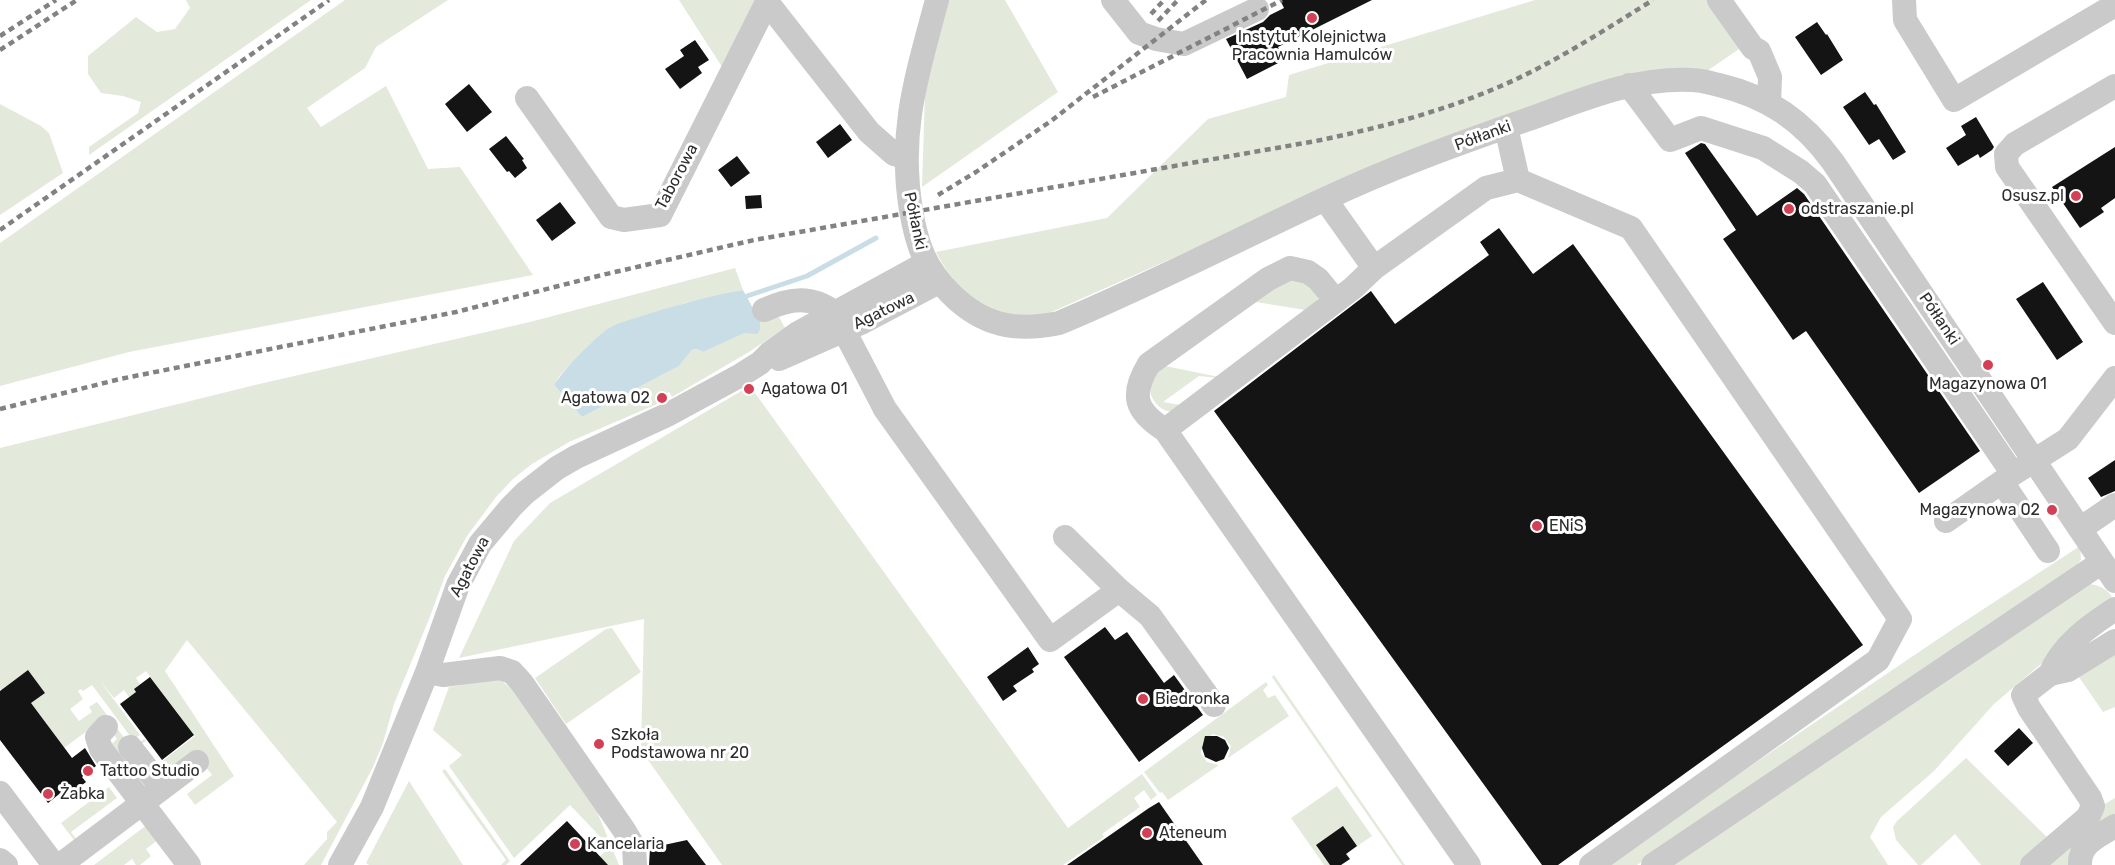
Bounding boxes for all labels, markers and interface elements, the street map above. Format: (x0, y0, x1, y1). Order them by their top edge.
marker: Instytut Kolejnictwa Pracownia Hamulców (1305, 11, 1319, 25)
place label: Instytut Kolejnictwa Pracownia Hamulców (1232, 27, 1392, 65)
street label: Półłanki (1452, 117, 1514, 155)
street label: Taborowa (652, 141, 702, 213)
place label: Osusz.pl (2002, 186, 2064, 206)
marker: Osusz.pl (2069, 189, 2083, 203)
street label: Półłanki (899, 190, 931, 252)
place label: odstraszanie.pl (1801, 199, 1914, 219)
marker: odstraszanie.pl (1782, 202, 1796, 216)
street label: Agatowa (850, 288, 918, 334)
street label: Półłanki (1915, 289, 1963, 349)
marker: Magazynowa 01 (1981, 358, 1995, 372)
place label: Magazynowa 01 (1929, 374, 2047, 394)
place label: Agatowa 01 (761, 379, 847, 399)
marker: Agatowa 01 (742, 382, 756, 396)
place label: Agatowa 02 (561, 388, 650, 408)
marker: Agatowa 02 (655, 391, 669, 405)
place label: Magazynowa 02 (1920, 500, 2040, 520)
marker: Magazynowa 02 (2045, 503, 2059, 517)
place label: ENiS (1549, 516, 1584, 536)
marker: ENiS (1530, 519, 1544, 533)
street label: Agatowa (446, 534, 494, 600)
place label: Biedronka (1155, 689, 1230, 709)
marker: Biedronka (1136, 692, 1150, 706)
place label: Szkoła Podstawowa nr 20 (611, 725, 749, 763)
marker: Szkoła Podstawowa nr 20 (592, 737, 606, 751)
place label: Tattoo Studio (100, 761, 200, 781)
marker: Tattoo Studio (81, 764, 95, 778)
place label: Żabka (60, 784, 105, 804)
marker: Żabka (41, 787, 55, 801)
place label: Ateneum (1159, 823, 1227, 843)
marker: Ateneum (1140, 826, 1154, 840)
place label: Kancelaria (587, 834, 664, 854)
marker: Kancelaria (568, 837, 582, 851)

